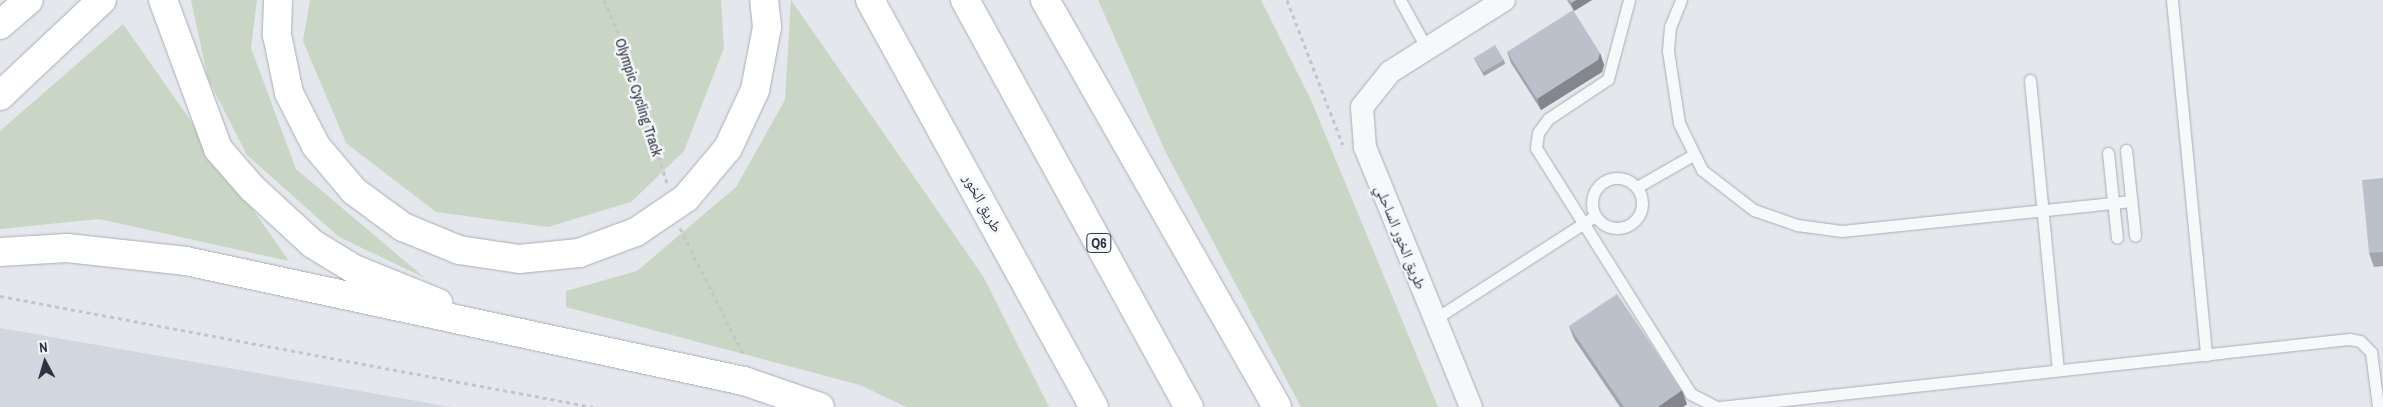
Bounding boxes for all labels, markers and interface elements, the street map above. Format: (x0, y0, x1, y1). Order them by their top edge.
street label: Olympic Cycling Track (611, 36, 667, 158)
street label: طريق الخور (960, 171, 1006, 235)
street label: طريق الخور الساحلي (1372, 182, 1430, 292)
road number: Q6 (1085, 232, 1113, 254)
north arrow (20, 337, 70, 387)
text: N (38, 338, 48, 356)

